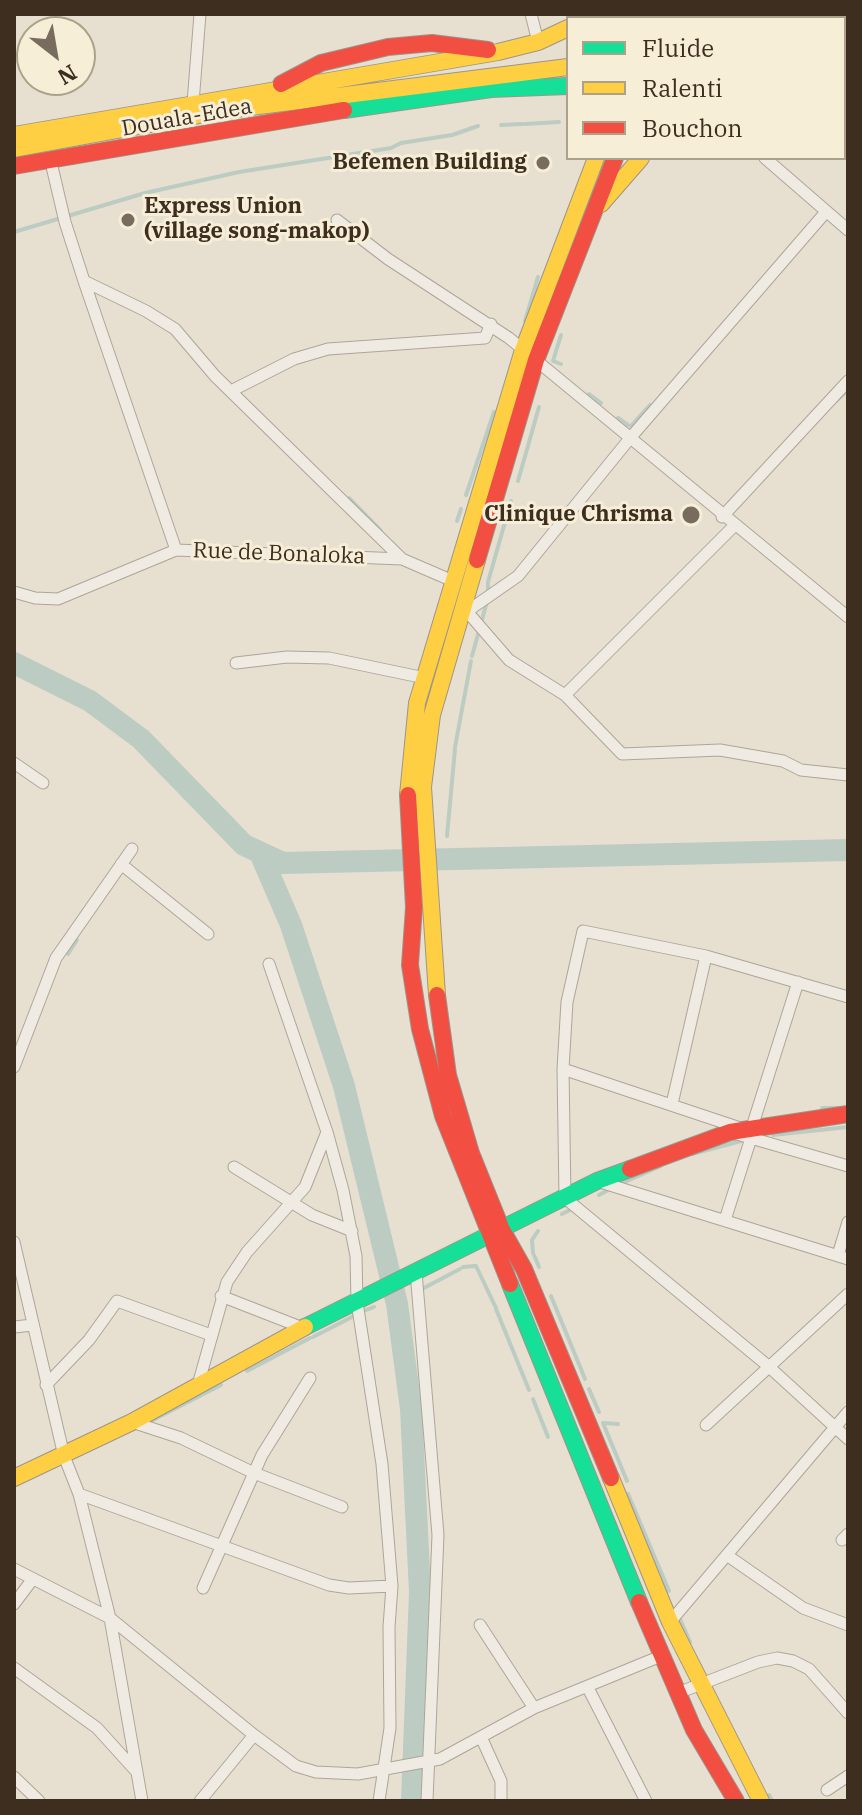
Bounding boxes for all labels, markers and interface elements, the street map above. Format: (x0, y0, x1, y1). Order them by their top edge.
north arrow (16, 16, 96, 96)
legend (566, 16, 846, 160)
text: Fluide (642, 32, 714, 64)
text: N (53, 58, 83, 92)
text: Ralenti (642, 72, 723, 104)
street label: Douala-Edea (120, 94, 254, 142)
text: Bouchon (642, 112, 743, 144)
place label: Befemen Building (333, 150, 527, 176)
marker: Befemen Building (534, 154, 552, 172)
place label: Express Union (village song-makop) (144, 194, 370, 246)
marker: Express Union (village song-makop) (119, 211, 137, 229)
place label: Clinique Chrisma (484, 502, 673, 528)
marker: Clinique Chrisma (680, 504, 702, 526)
street label: Rue de Bonaloka (192, 538, 366, 570)

